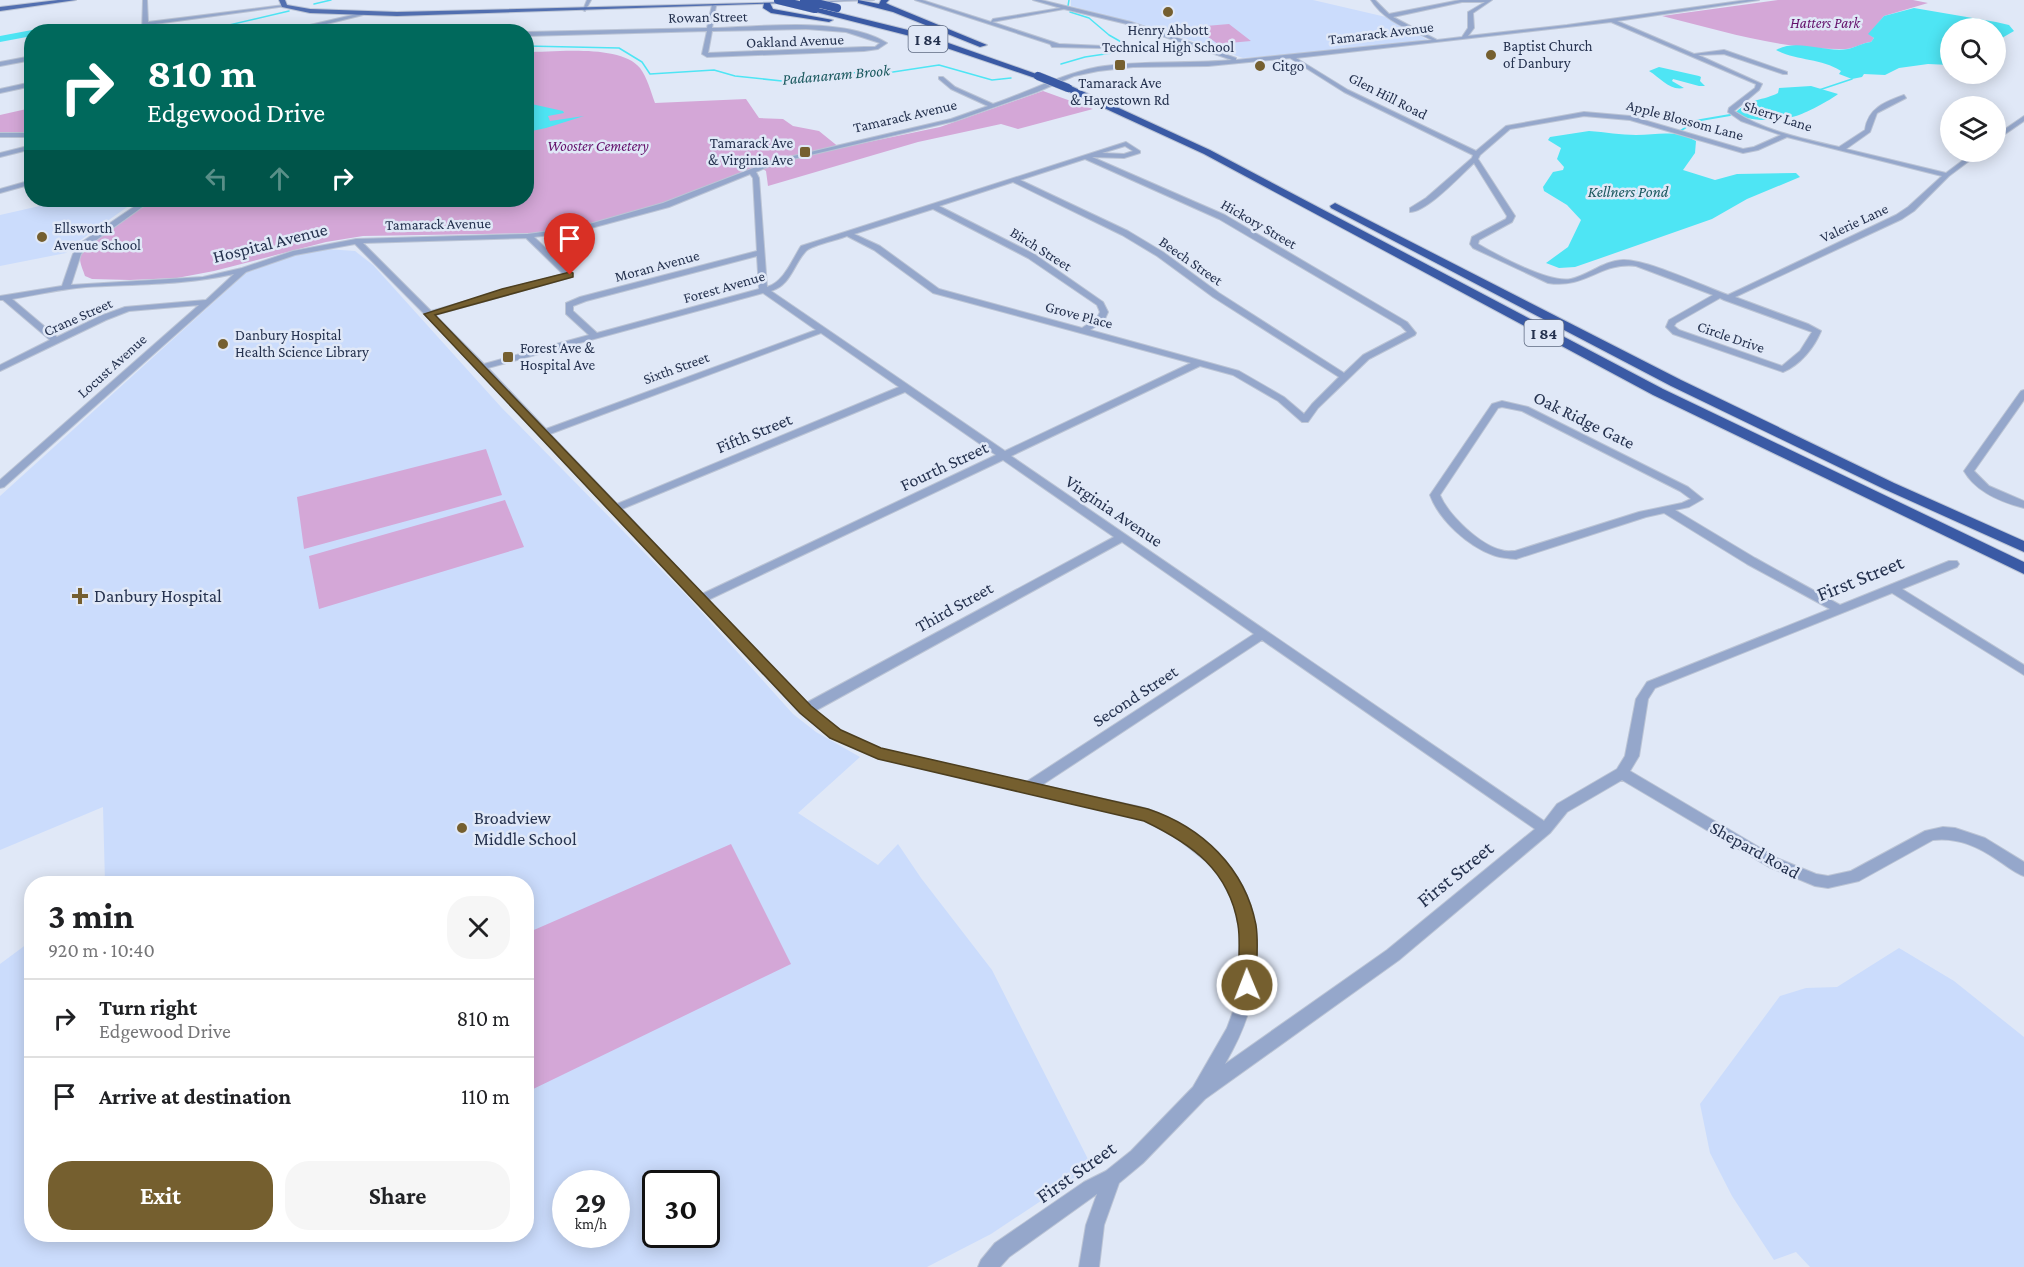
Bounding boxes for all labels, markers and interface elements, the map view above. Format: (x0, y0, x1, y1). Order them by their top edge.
marker: Henry Abbott Technical High School (1161, 5, 1175, 19)
street label: Rowan Street (668, 8, 749, 26)
park label: Hatters Park (1790, 15, 1861, 31)
map controls (1940, 18, 2006, 162)
button: search (1940, 18, 2006, 84)
street label: Tamarack Avenue (1327, 19, 1435, 47)
place label: Henry Abbott Technical High School (1102, 22, 1234, 56)
road number: I 84 (908, 26, 948, 52)
street label: Oakland Avenue (746, 31, 845, 51)
place label: Baptist Church of Danbury (1503, 38, 1593, 72)
icon: right (48, 48, 126, 126)
marker: Baptist Church of Danbury (1484, 48, 1498, 62)
text: 810 m (147, 49, 256, 96)
marker: Tamarack Ave & Hayestown Rd (1113, 58, 1127, 72)
place label: Citgo (1272, 58, 1304, 75)
marker: Citgo (1253, 59, 1267, 73)
water label: Padanaram Brook (781, 61, 892, 88)
street label: Glen Hill Road (1346, 69, 1430, 123)
place label: Tamarack Ave & Hayestown Rd (1070, 75, 1170, 109)
street label: Tamarack Avenue (852, 96, 959, 136)
button: layers (1940, 96, 2006, 162)
street label: Apple Blossom Lane (1625, 97, 1746, 144)
street label: Sherry Lane (1741, 97, 1815, 136)
text: Edgewood Drive (147, 98, 325, 128)
place label: Tamarack Ave & Virginia Ave (708, 135, 793, 169)
park label: Wooster Cemetery (547, 138, 649, 155)
marker: Tamarack Ave & Virginia Ave (798, 145, 812, 159)
icon: left (200, 162, 233, 195)
icon: ahead (263, 162, 296, 195)
icon: right (326, 162, 359, 195)
water label: Kellners Pond (1588, 183, 1669, 200)
street label: Hickory Street (1218, 196, 1301, 253)
street label: Valerie Lane (1817, 200, 1891, 246)
pin (544, 213, 595, 275)
street label: Tamarack Avenue (385, 215, 491, 233)
street label: Hospital Avenue (211, 219, 329, 267)
place label: Ellsworth Avenue School (54, 220, 141, 253)
icon: arrive (553, 222, 586, 255)
street label: Birch Street (1007, 224, 1075, 275)
marker: Ellsworth Avenue School (35, 230, 49, 244)
street label: Beech Street (1156, 233, 1227, 289)
street label: Moran Avenue (613, 247, 701, 285)
street label: Forest Avenue (681, 268, 767, 306)
street label: Crane Street (41, 294, 116, 339)
street label: Grove Place (1043, 298, 1115, 332)
street label: Circle Drive (1695, 318, 1767, 356)
road number: I 84 (1524, 320, 1564, 346)
place label: Danbury Hospital Health Science Library (235, 327, 369, 361)
street label: Locust Avenue (74, 331, 150, 401)
marker: Danbury Hospital Health Science Library (216, 337, 230, 351)
place label: Forest Ave & Hospital Ave (520, 340, 596, 374)
street label: Sixth Street (641, 348, 712, 387)
marker: Forest Ave & Hospital Ave (501, 350, 515, 364)
street label: Oak Ridge Gate (1530, 387, 1638, 453)
street label: Fifth Street (713, 408, 796, 457)
street label: Fourth Street (897, 437, 992, 495)
street label: Virginia Avenue (1061, 471, 1167, 551)
street label: First Street (1813, 549, 1908, 606)
street label: Third Street (912, 577, 997, 636)
place label: Danbury Hospital (94, 586, 222, 606)
marker: Danbury Hospital (71, 587, 89, 605)
street label: Second Street (1089, 661, 1182, 731)
place label: Broadview Middle School (474, 808, 577, 849)
street label: Shepard Road (1707, 817, 1804, 883)
marker: Broadview Middle School (455, 821, 469, 835)
street label: First Street (1412, 835, 1499, 912)
text: 3 min (48, 896, 134, 936)
button: close (447, 896, 510, 959)
text: 920 m · 10:40 (48, 939, 155, 961)
position arrow (1215, 953, 1279, 1017)
text: Turn right (99, 995, 197, 1020)
icon: right (48, 1002, 81, 1035)
text: 810 m (457, 1006, 510, 1031)
text: Edgewood Drive (99, 1020, 231, 1042)
icon: arrive (48, 1080, 81, 1113)
text: Arrive at destination (99, 1084, 291, 1109)
text: 110 m (461, 1084, 510, 1109)
street label: First Street (1032, 1135, 1121, 1208)
button: Exit (48, 1161, 273, 1230)
button: Share (285, 1161, 510, 1230)
speed limit sign: 30 (642, 1170, 720, 1248)
text: 29 (575, 1185, 607, 1218)
text: km/h (575, 1216, 607, 1232)

